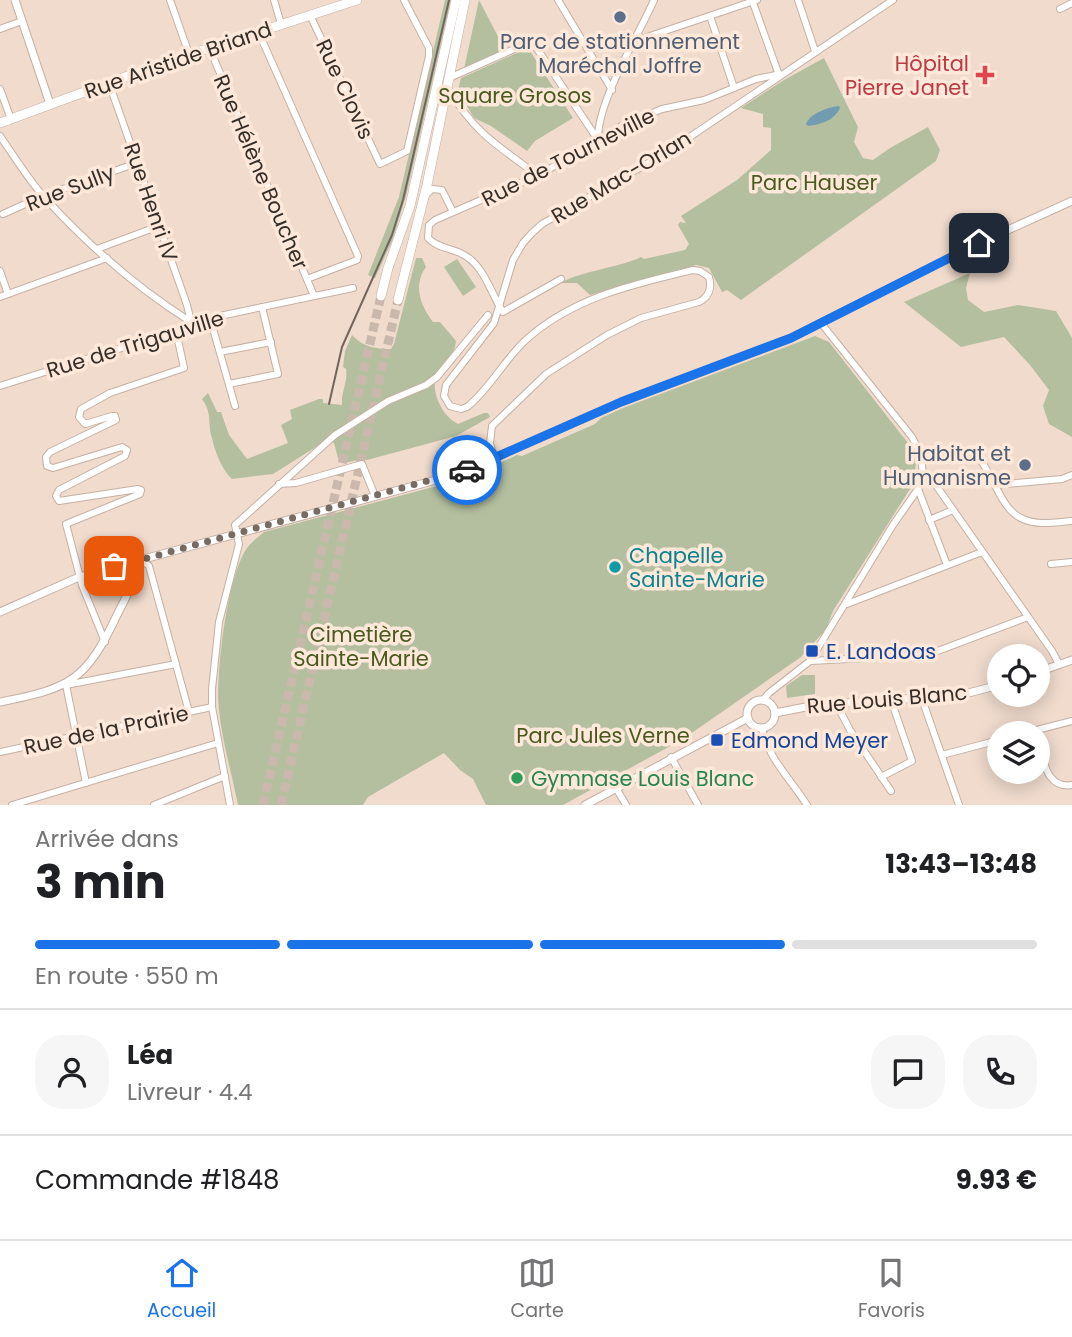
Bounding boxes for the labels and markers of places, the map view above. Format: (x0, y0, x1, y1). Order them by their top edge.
marker: Parc de stationnement Maréchal Joffre (612, 9, 628, 25)
place label: Parc de stationnement Maréchal Joffre (500, 27, 740, 80)
place label: Hôpital Pierre Janet (845, 49, 969, 102)
marker: Hôpital Pierre Janet (975, 65, 995, 85)
pin (949, 213, 1009, 273)
place label: Habitat et Humanisme (883, 439, 1011, 492)
marker: Habitat et Humanisme (1017, 457, 1033, 473)
pin (84, 536, 144, 596)
place label: Chapelle Sainte-Marie (629, 541, 765, 594)
marker: Chapelle Sainte-Marie (607, 559, 623, 575)
place label: E. Landoas (826, 637, 936, 666)
marker: E. Landoas (804, 643, 820, 659)
place label: Edmond Meyer (731, 726, 888, 755)
marker: Edmond Meyer (709, 732, 725, 748)
place label: Gymnase Louis Blanc (531, 764, 754, 793)
marker: Gymnase Louis Blanc (509, 770, 525, 786)

